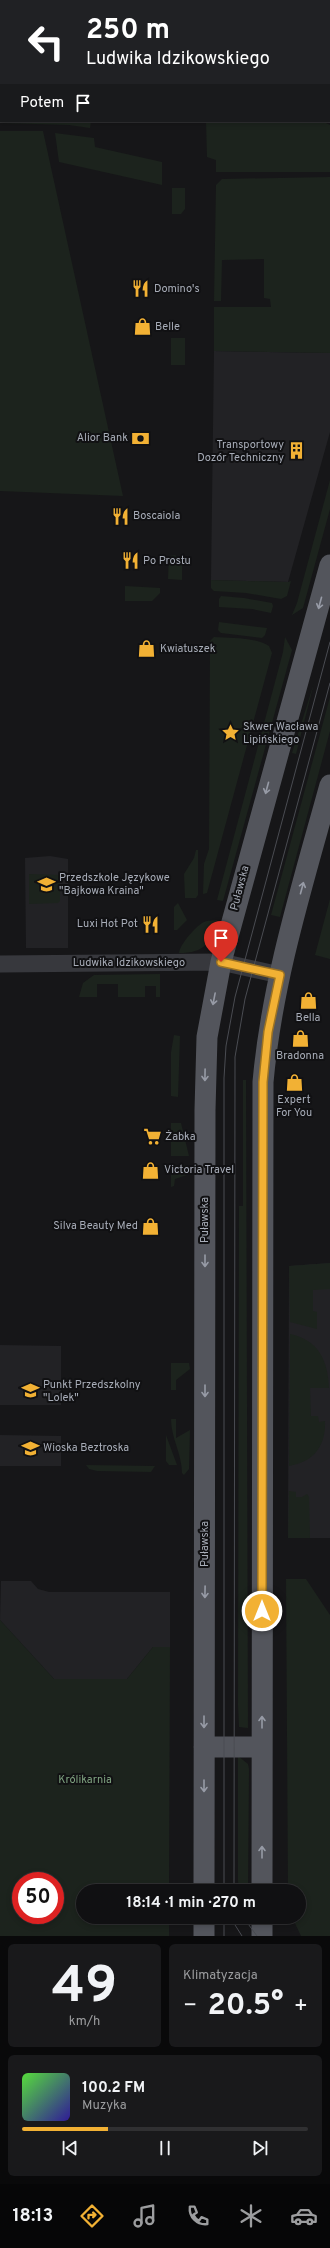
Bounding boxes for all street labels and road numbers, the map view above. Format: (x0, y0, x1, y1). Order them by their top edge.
street label: Puławska (227, 864, 253, 912)
street label: Ludwika Idzikowskiego (73, 956, 185, 970)
street label: Puławska (198, 1197, 212, 1243)
street label: Puławska (198, 1521, 212, 1567)

